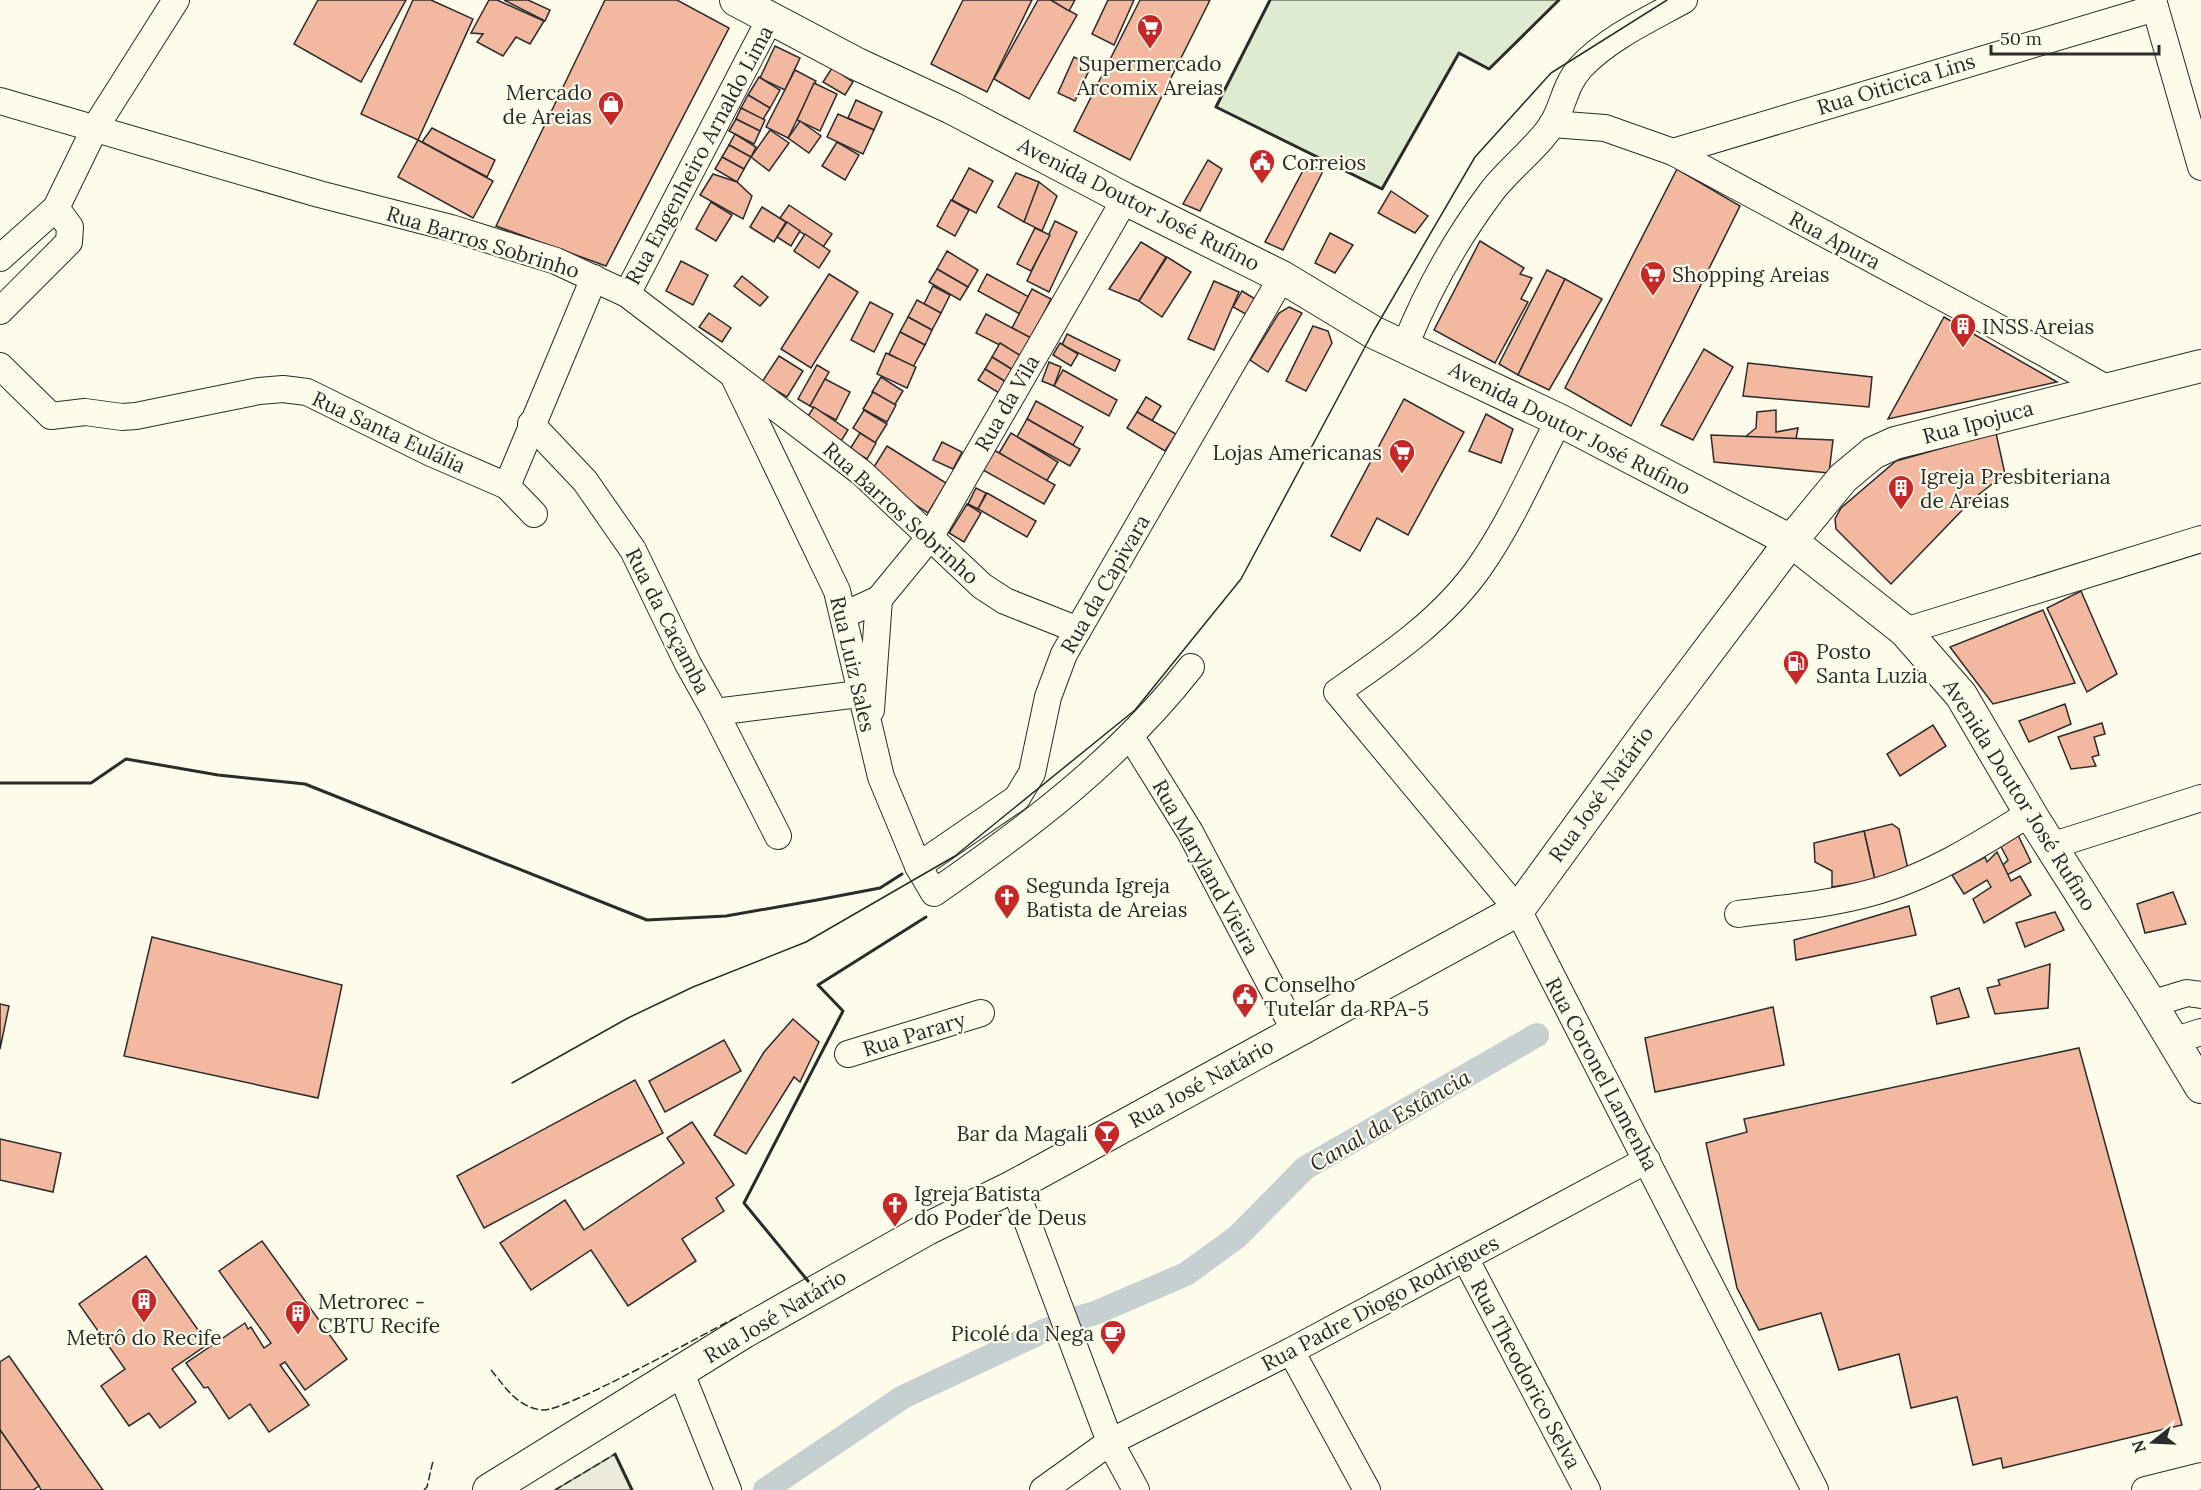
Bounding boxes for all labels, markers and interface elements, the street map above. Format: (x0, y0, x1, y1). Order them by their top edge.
supermarket icon: Supermercado Arcomix Areias (1135, 12, 1165, 50)
scale bar (1991, 18, 2159, 56)
street label: Rua Engenheiro Arnaldo Lima (619, 21, 779, 289)
text: 50 m (2000, 27, 2042, 50)
street label: Rua Oiticica Lins (1814, 47, 1978, 121)
place label: Supermercado Arcomix Areias (1076, 50, 1223, 101)
place label: Mercado de Areias (503, 79, 592, 130)
shop icon: Mercado de Areias (596, 89, 626, 127)
street label: Avenida Doutor José Rufino (1013, 131, 1265, 277)
public building icon: Correios (1247, 147, 1277, 185)
place label: Correios (1282, 149, 1366, 176)
street label: Rua Barros Sobrinho (383, 200, 583, 284)
street label: Rua Apura (1784, 205, 1886, 275)
supermarket icon: Shopping Areias (1638, 259, 1668, 297)
place label: Shopping Areias (1672, 261, 1830, 288)
building icon: INSS Areias (1948, 311, 1978, 349)
place label: INSS Areias (1982, 313, 2094, 340)
street label: Rua da Vila (969, 350, 1045, 456)
street label: Avenida Doutor José Rufino (1444, 355, 1696, 501)
street label: Rua Santa Eulália (308, 385, 470, 479)
street label: Rua Ipojuca (1920, 394, 2037, 450)
street label: Rua Barros Sobrinho (817, 436, 985, 590)
supermarket icon: Lojas Americanas (1387, 437, 1417, 475)
place label: Lojas Americanas (1212, 439, 1382, 466)
place label: Igreja Presbiteriana de Areias (1920, 463, 2111, 514)
building icon: Igreja Presbiteriana de Areias (1886, 473, 1916, 511)
street label: Rua da Capivara (1054, 510, 1156, 658)
street label: Rua da Caçamba (620, 543, 716, 699)
street label: Rua Luiz Sales (824, 593, 882, 735)
place label: Posto Santa Luzia (1816, 638, 1928, 689)
fuel station icon: Posto Santa Luzia (1781, 648, 1811, 686)
street label: Avenida Doutor José Rufino (1937, 673, 2102, 916)
street label: Rua José Natário (1543, 721, 1659, 867)
street label: Rua Maryland Vieira (1147, 775, 1265, 960)
place label: Segunda Igreja Batista de Areias (1026, 872, 1187, 923)
church icon: Segunda Igreja Batista de Areias (992, 882, 1022, 920)
place label: Conselho Tutelar da RPA-5 (1264, 971, 1429, 1022)
street label: Rua Coronel Lamenha (1540, 973, 1665, 1176)
public building icon: Conselho Tutelar da RPA-5 (1230, 981, 1260, 1019)
street label: Rua Parary (859, 1006, 969, 1062)
street label: Rua José Natário (1124, 1032, 1278, 1134)
water label: Canal da Estância (1305, 1062, 1476, 1177)
bar icon: Bar da Magali (1092, 1118, 1122, 1156)
place label: Bar da Magali (956, 1120, 1088, 1147)
place label: Igreja Batista do Poder de Deus (914, 1180, 1086, 1231)
church icon: Igreja Batista do Poder de Deus (880, 1190, 910, 1228)
street label: Rua Padre Diogo Rodrigues (1257, 1229, 1503, 1377)
street label: Rua José Natário (699, 1263, 851, 1369)
street label: Rua Theodorico Selva (1465, 1275, 1587, 1473)
building icon: Metrô do Recife (129, 1286, 159, 1324)
place label: Metrorec - CBTU Recife (318, 1288, 440, 1339)
building icon: Metrorec - CBTU Recife (283, 1298, 313, 1336)
cafe icon: Picolé da Nega (1098, 1318, 1128, 1356)
place label: Picolé da Nega (951, 1320, 1094, 1347)
place label: Metrô do Recife (66, 1324, 222, 1351)
north arrow (2123, 1412, 2183, 1472)
text: N (2127, 1438, 2150, 1456)

